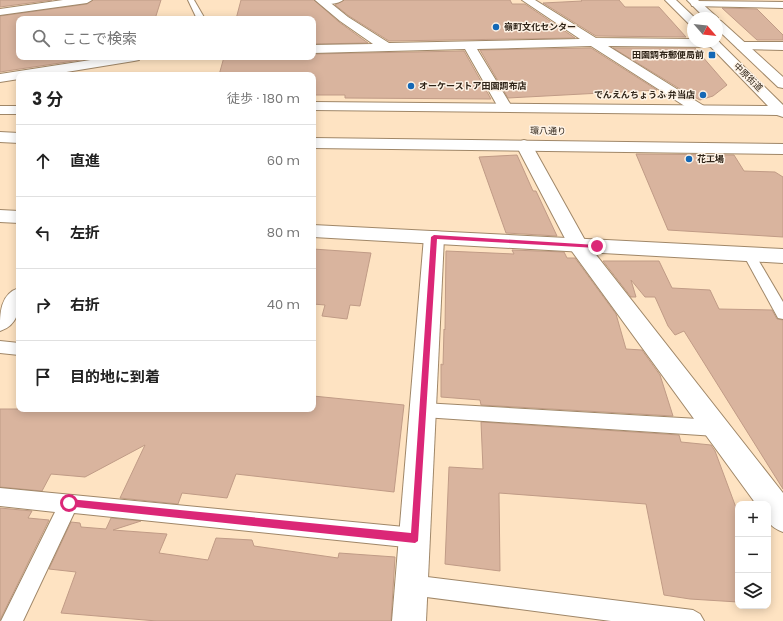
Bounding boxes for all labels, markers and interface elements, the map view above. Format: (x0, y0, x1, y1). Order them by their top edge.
north arrow (687, 12, 723, 48)
search box (16, 16, 316, 60)
place label: 嶺町文化センター (504, 21, 576, 33)
marker: 嶺町文化センター (491, 22, 501, 32)
icon: search (30, 27, 52, 49)
text: ここで検索 (62, 28, 137, 49)
place label: 田園調布郵便局前 (632, 49, 704, 61)
marker: 田園調布郵便局前 (707, 50, 717, 60)
street label: 中原街道 (731, 60, 765, 94)
place label: オーケーストア田園調布店 (419, 80, 527, 92)
marker: オーケーストア田園調布店 (406, 81, 416, 91)
text: 3 分 (32, 87, 63, 111)
text: 徒歩 · 180 m (227, 89, 300, 108)
place label: でんえんちょうふ 弁当店 (594, 89, 695, 101)
marker: でんえんちょうふ 弁当店 (698, 90, 708, 100)
street label: 環八通り (530, 125, 566, 137)
icon: ahead (32, 150, 54, 172)
text: 直進 (70, 150, 100, 171)
text: 60 m (267, 151, 300, 170)
place label: 花工場 (697, 153, 724, 165)
marker: 花工場 (684, 154, 694, 164)
icon: left (32, 222, 54, 244)
text: 左折 (70, 222, 100, 243)
text: 80 m (267, 223, 300, 242)
route end (588, 237, 606, 255)
icon: right (32, 294, 54, 316)
text: 右折 (70, 294, 100, 315)
text: 40 m (267, 295, 300, 314)
icon: arrive (32, 366, 54, 388)
text: 目的地に到着 (70, 366, 160, 387)
route start (60, 494, 78, 512)
map controls (735, 501, 771, 609)
button: + (735, 501, 771, 537)
button: − (735, 537, 771, 573)
button: layers (735, 573, 771, 609)

